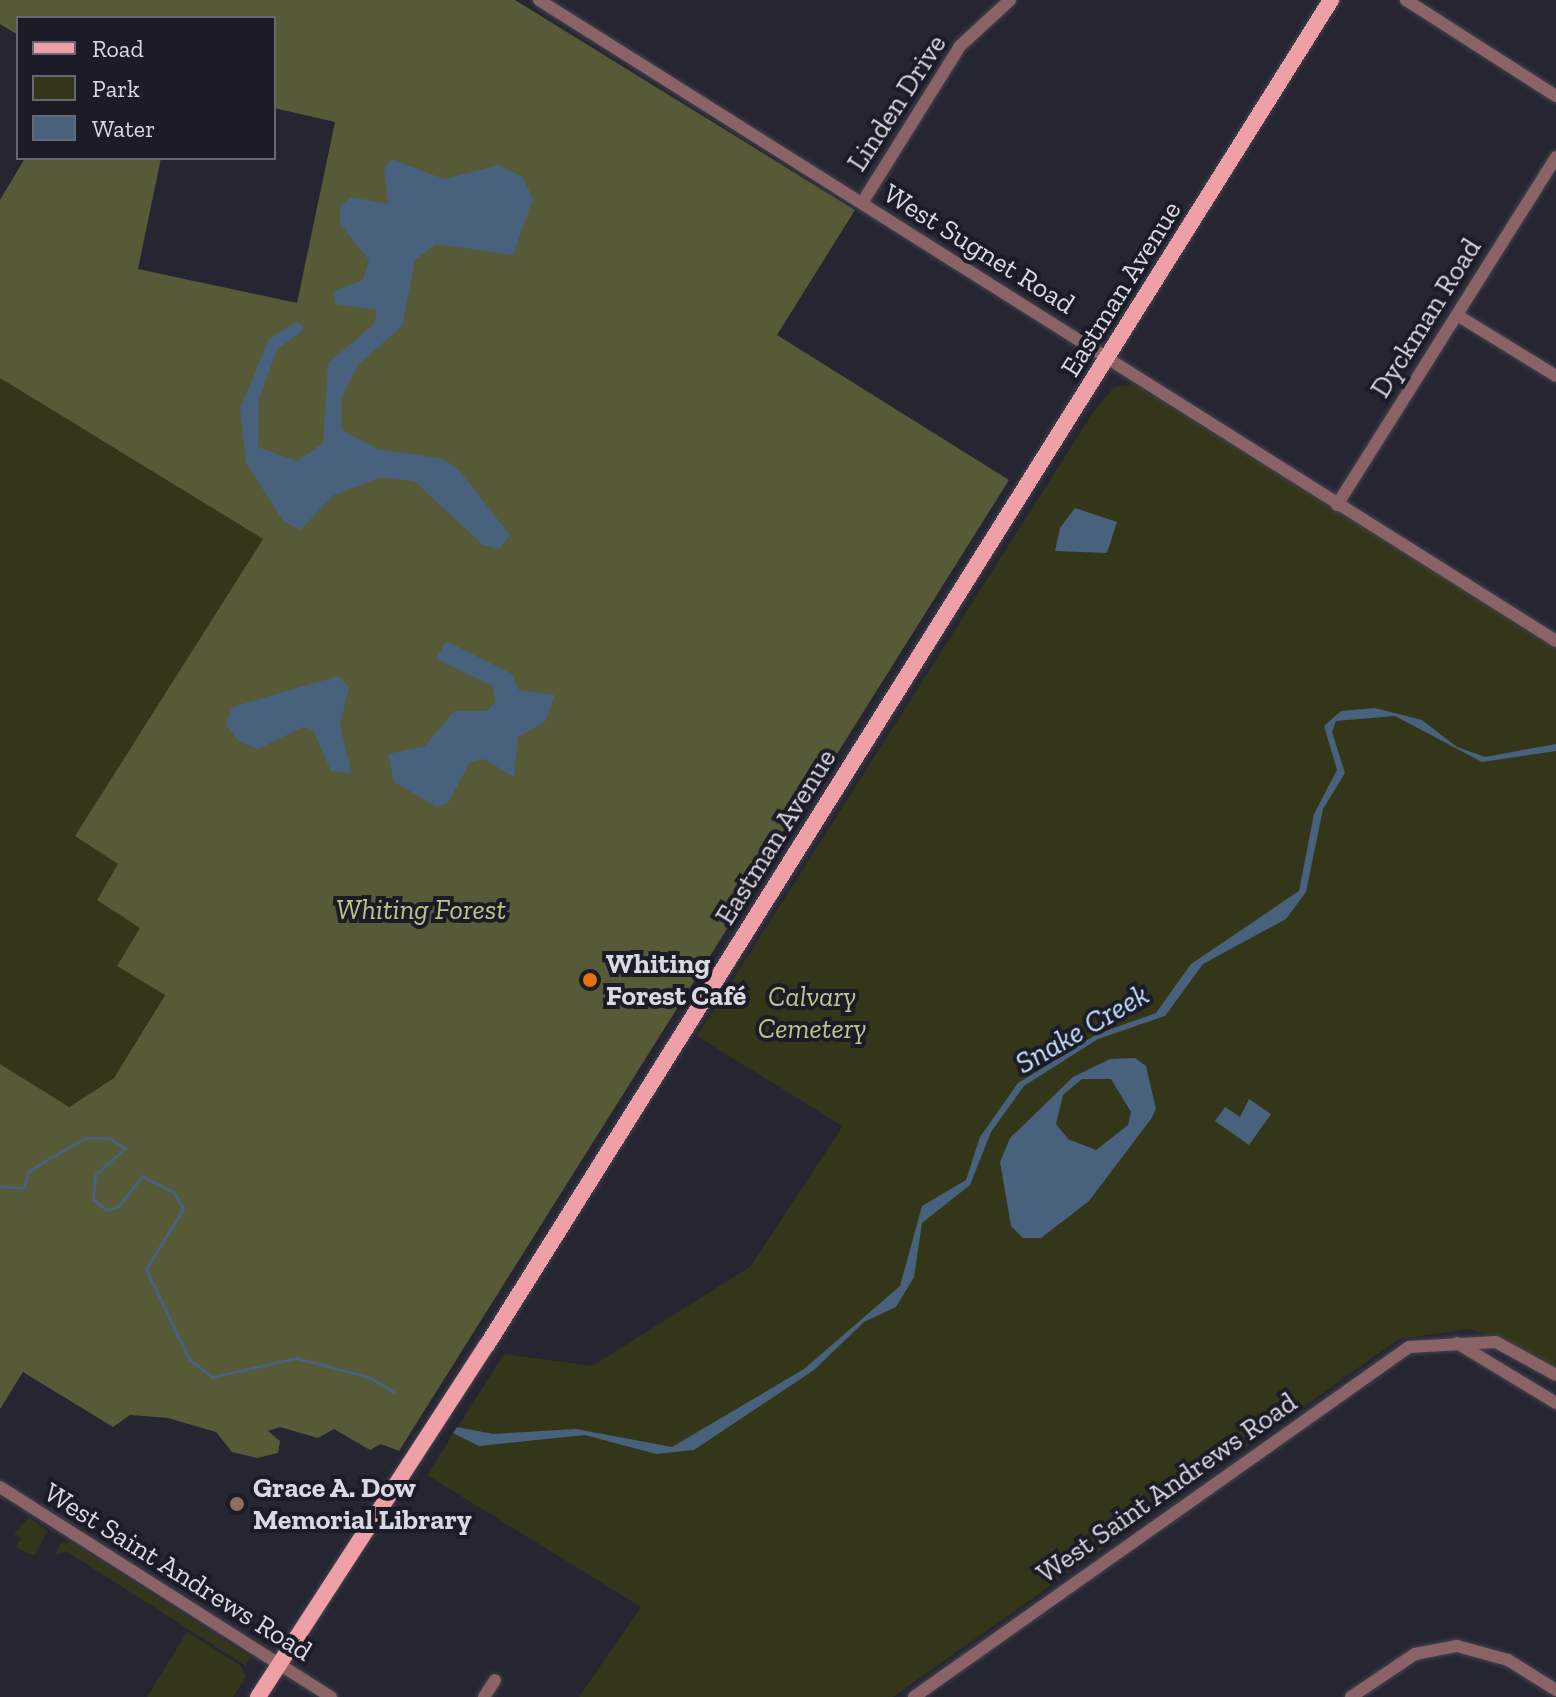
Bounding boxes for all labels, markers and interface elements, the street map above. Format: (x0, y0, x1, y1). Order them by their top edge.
legend (16, 16, 276, 160)
street label: Linden Drive (840, 28, 954, 178)
text: Road (92, 34, 144, 63)
text: Park (92, 74, 140, 103)
text: Water (92, 114, 155, 143)
street label: West Sugnet Road (877, 177, 1081, 321)
street label: Eastman Avenue (1053, 195, 1189, 383)
street label: Dyckman Road (1364, 232, 1488, 404)
street label: Eastman Avenue (708, 743, 844, 931)
park label: Whiting Forest (336, 893, 506, 927)
place label: Whiting Forest Café (606, 947, 746, 1013)
marker: Whiting Forest Café (581, 971, 599, 989)
water label: Snake Creek (1009, 976, 1155, 1082)
park label: Calvary Cemetery (758, 980, 866, 1046)
street label: West Saint Andrews Road (1030, 1385, 1304, 1591)
place label: Grace A. Dow Memorial Library (253, 1471, 472, 1537)
street label: West Saint Andrews Road (38, 1476, 318, 1668)
marker: Grace A. Dow Memorial Library (228, 1495, 246, 1513)

